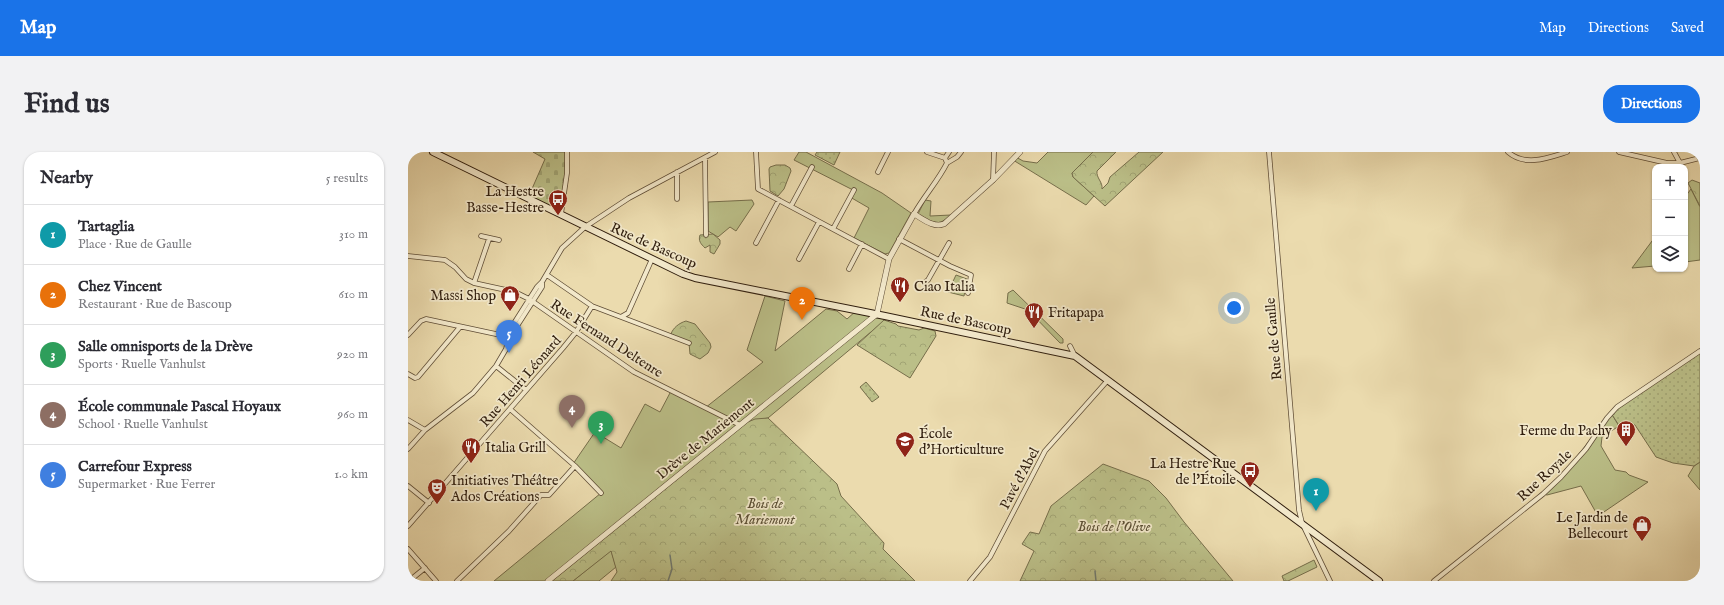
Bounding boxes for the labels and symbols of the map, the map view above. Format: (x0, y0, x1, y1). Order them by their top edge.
place label: La Hestre Basse-Hestre (466, 183, 545, 217)
bus stop icon: La Hestre Basse-Hestre (547, 188, 569, 216)
street label: Rue de Bascoup (608, 219, 700, 273)
restaurant icon: Ciao Italia (889, 275, 911, 303)
place label: Ciao Italia (914, 278, 976, 296)
shop icon: Massi Shop (499, 284, 521, 312)
place label: Massi Shop (430, 287, 496, 305)
pin: 2 (789, 287, 815, 320)
street label: Rue Fernand Deltenre (547, 296, 667, 382)
street label: Rue de Gaulle (1261, 296, 1287, 381)
your location (1224, 298, 1244, 318)
restaurant icon: Fritapapa (1023, 301, 1045, 329)
street label: Rue de Bascoup (919, 303, 1013, 340)
place label: Fritapapa (1048, 304, 1105, 322)
pin: 5 (496, 320, 522, 353)
street label: Rue Henri Léonard (476, 332, 566, 431)
street label: Drève de Mariemont (653, 394, 758, 484)
pin: 4 (559, 395, 585, 428)
pin: 3 (588, 411, 614, 444)
building icon: Ferme du Pachy (1615, 419, 1637, 447)
place label: Ferme du Pachy (1519, 422, 1612, 440)
place label: École d'Horticulture (919, 424, 1005, 459)
school or university icon: École d'Horticulture (894, 430, 916, 458)
restaurant icon: Italia Grill (460, 436, 482, 464)
place label: Italia Grill (485, 439, 546, 457)
street label: Pavé d'Abel (996, 444, 1044, 512)
street label: Rue Royale (1514, 445, 1576, 506)
place label: La Hestre Rue de l'Étoile (1150, 455, 1237, 489)
bus stop icon: La Hestre Rue de l'Étoile (1239, 460, 1261, 488)
place label: Initiatives Théâtre Ados Créations (450, 472, 559, 506)
theatre icon: Initiatives Théâtre Ados Créations (426, 477, 448, 505)
pin: 1 (1303, 478, 1329, 511)
park label: Bois de Mariemont (735, 495, 795, 529)
place label: Le Jardin de Bellecourt (1556, 509, 1629, 543)
shop icon: Le Jardin de Bellecourt (1631, 514, 1653, 542)
park label: Bois de l'Olive (1078, 518, 1151, 536)

